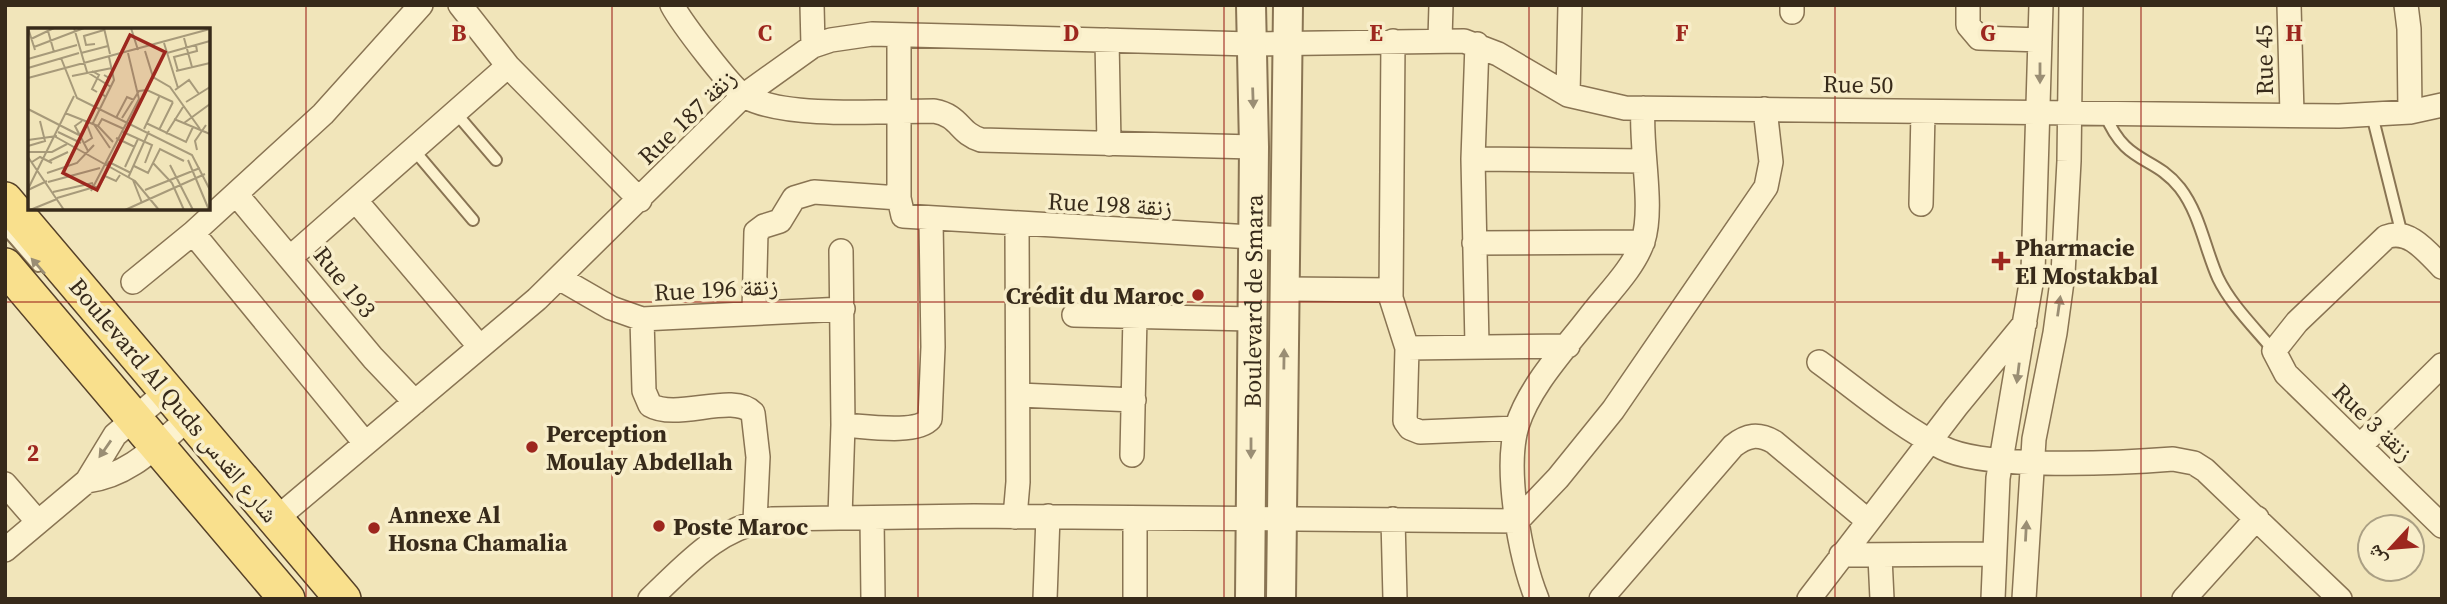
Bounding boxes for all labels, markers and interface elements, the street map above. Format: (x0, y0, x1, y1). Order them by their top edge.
text: B (452, 17, 467, 49)
text: C (758, 17, 772, 49)
text: D (1063, 17, 1079, 49)
text: E (1369, 17, 1383, 49)
text: F (1675, 17, 1689, 49)
text: G (1980, 17, 1996, 49)
text: H (2285, 17, 2303, 49)
street label: Rue 45 (2247, 24, 2281, 96)
inset map (28, 28, 210, 210)
street label: Rue 187 زنقة (631, 62, 743, 172)
one-way arrow (2034, 63, 2046, 85)
street label: Rue 50 (1822, 67, 1894, 101)
one-way arrow (1247, 87, 1258, 109)
street label: Rue 198 زنقة (1047, 184, 1173, 224)
street label: Boulevard de Smara (1235, 193, 1270, 408)
place label: Pharmacie El Mostakbal (2015, 231, 2158, 292)
street label: Rue 193 (306, 239, 384, 325)
marker: Pharmacie El Mostakbal (1993, 253, 2009, 269)
one-way arrow (31, 258, 46, 275)
street label: Rue 196 زنقة (653, 269, 779, 309)
street label: Boulevard Al Quds شارع القدس (62, 271, 286, 529)
place label: Crédit du Maroc (1006, 279, 1184, 312)
marker: Crédit du Maroc (1190, 287, 1206, 303)
one-way arrow (2054, 295, 2065, 317)
one-way arrow (1278, 348, 1290, 370)
one-way arrow (2012, 362, 2023, 384)
street label: Rue 3 زنقة (2325, 375, 2421, 469)
place label: Perception Moulay Abdellah (546, 417, 733, 478)
text: 2 (27, 437, 39, 469)
one-way arrow (1245, 437, 1257, 459)
marker: Perception Moulay Abdellah (524, 439, 540, 455)
one-way arrow (98, 440, 112, 458)
place label: Annexe Al Hosna Chamalia (388, 498, 568, 559)
place label: Poste Maroc (673, 510, 808, 543)
north arrow (2356, 513, 2426, 583)
marker: Poste Maroc (651, 518, 667, 534)
one-way arrow (2021, 519, 2032, 541)
marker: Annexe Al Hosna Chamalia (366, 520, 382, 536)
text: ش (2360, 541, 2392, 570)

